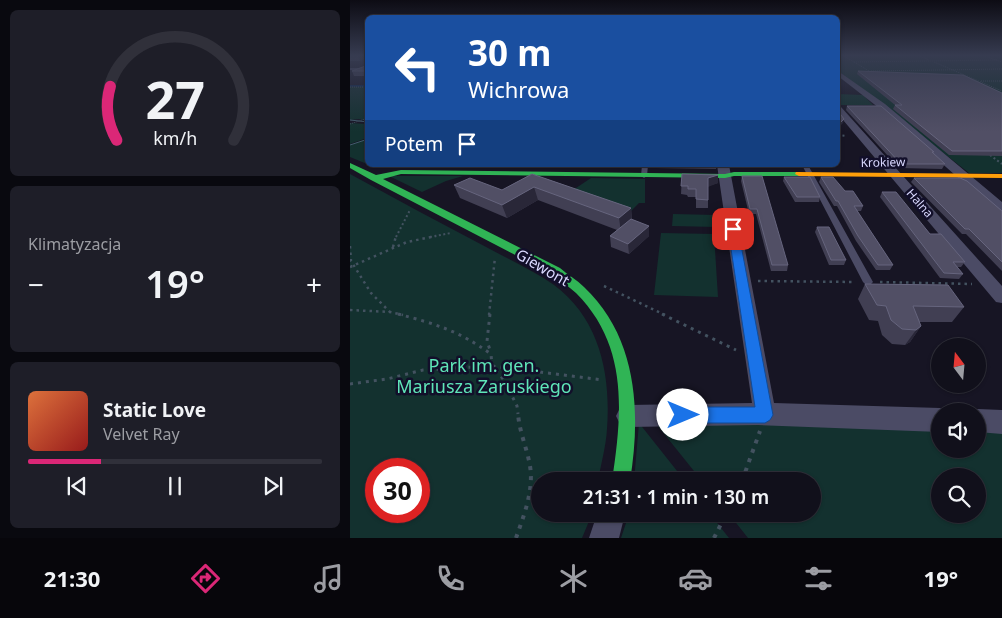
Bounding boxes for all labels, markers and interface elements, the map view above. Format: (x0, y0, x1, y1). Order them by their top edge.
text: 30 m (468, 29, 551, 76)
icon: left (385, 35, 450, 100)
text: 27 (145, 63, 205, 134)
text: Wichrowa (468, 74, 569, 104)
text: km/h (153, 126, 197, 150)
icon: arrive (453, 130, 481, 158)
text: Potem (385, 131, 443, 157)
street label: Krokiew (860, 153, 906, 171)
street label: Halna (903, 185, 937, 221)
pin (712, 208, 754, 250)
icon: arrive (719, 215, 747, 243)
text: Klimatyzacja (28, 233, 121, 255)
street label: Giewont (513, 244, 574, 291)
text: 19° (145, 257, 205, 309)
text: − (28, 265, 44, 303)
text: + (306, 265, 322, 303)
north arrow (931, 338, 986, 392)
map controls (931, 338, 986, 523)
park label: Park im. gen. Mariusza Zaruskiego (396, 353, 572, 398)
position arrow (656, 388, 708, 440)
text: Static Love (103, 397, 206, 423)
button: sound (931, 403, 986, 458)
text: Velvet Ray (103, 423, 180, 445)
speed limit sign: 30 (365, 458, 430, 523)
button: search (931, 468, 986, 523)
icon: previous (63, 472, 91, 500)
icon: pause (161, 472, 189, 500)
icon: next (259, 472, 287, 500)
text: 21:31 · 1 min · 130 m (583, 484, 769, 510)
icon: directions (188, 561, 223, 596)
icon: music (311, 561, 346, 596)
icon: phone (433, 561, 468, 596)
icon: climate (556, 561, 591, 596)
icon: car (678, 561, 713, 596)
icon: filters (801, 561, 836, 596)
text: 21:30 (44, 563, 100, 593)
text: 19° (924, 563, 958, 593)

